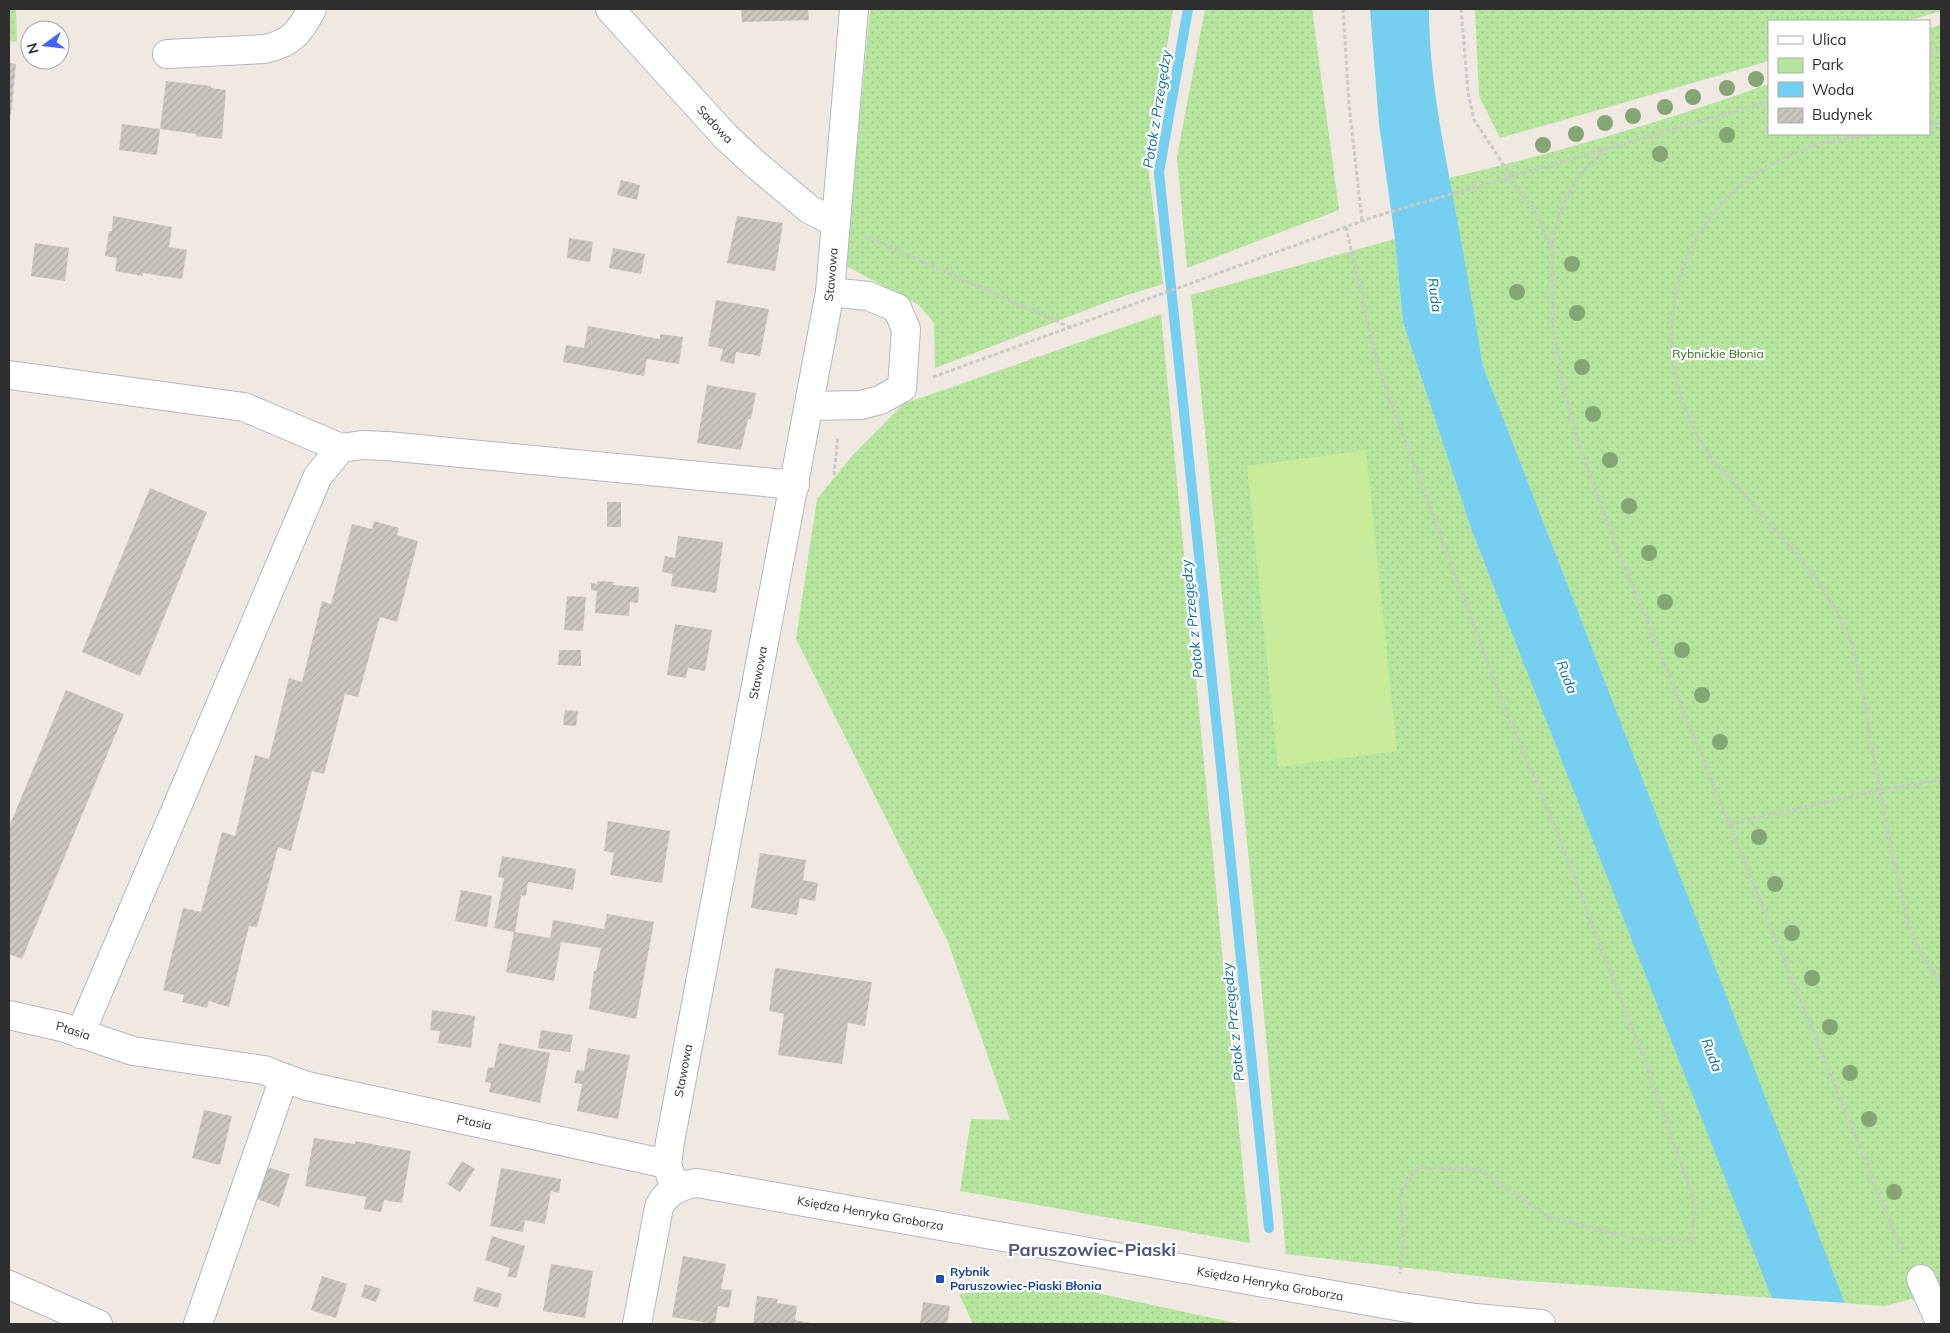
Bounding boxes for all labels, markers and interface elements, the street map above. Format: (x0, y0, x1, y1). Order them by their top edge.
north arrow (20, 20, 70, 70)
legend (1768, 20, 1930, 135)
text: Ulica (1812, 30, 1846, 49)
text: N (22, 41, 43, 56)
water label: Potok z Przegędzy (1139, 48, 1175, 169)
text: Park (1812, 55, 1844, 74)
text: Woda (1812, 80, 1854, 99)
street label: Sadowa (694, 102, 736, 146)
text: Budynek (1812, 105, 1873, 124)
street label: Stawowa (820, 247, 841, 302)
water label: Ruda (1424, 277, 1446, 313)
park label: Rybnickie Błonia (1672, 346, 1764, 361)
water label: Potok z Przegędzy (1177, 558, 1207, 679)
street label: Stawowa (746, 645, 770, 700)
water label: Ruda (1552, 658, 1582, 696)
water label: Potok z Przegędzy (1218, 961, 1248, 1082)
street label: Ptasia (55, 1018, 92, 1043)
water label: Ruda (1697, 1036, 1727, 1074)
street label: Stawowa (671, 1043, 695, 1098)
street label: Ptasia (455, 1111, 493, 1133)
street label: Księdza Henryka Groborza (796, 1193, 945, 1233)
district label: Paruszowiec-Piaski (1008, 1238, 1176, 1261)
street label: Księdza Henryka Groborza (1196, 1263, 1345, 1304)
place label: Rybnik Paruszowiec-Piaski Błonia (950, 1264, 1102, 1293)
marker: Rybnik Paruszowiec-Piaski Błonia (934, 1273, 946, 1285)

